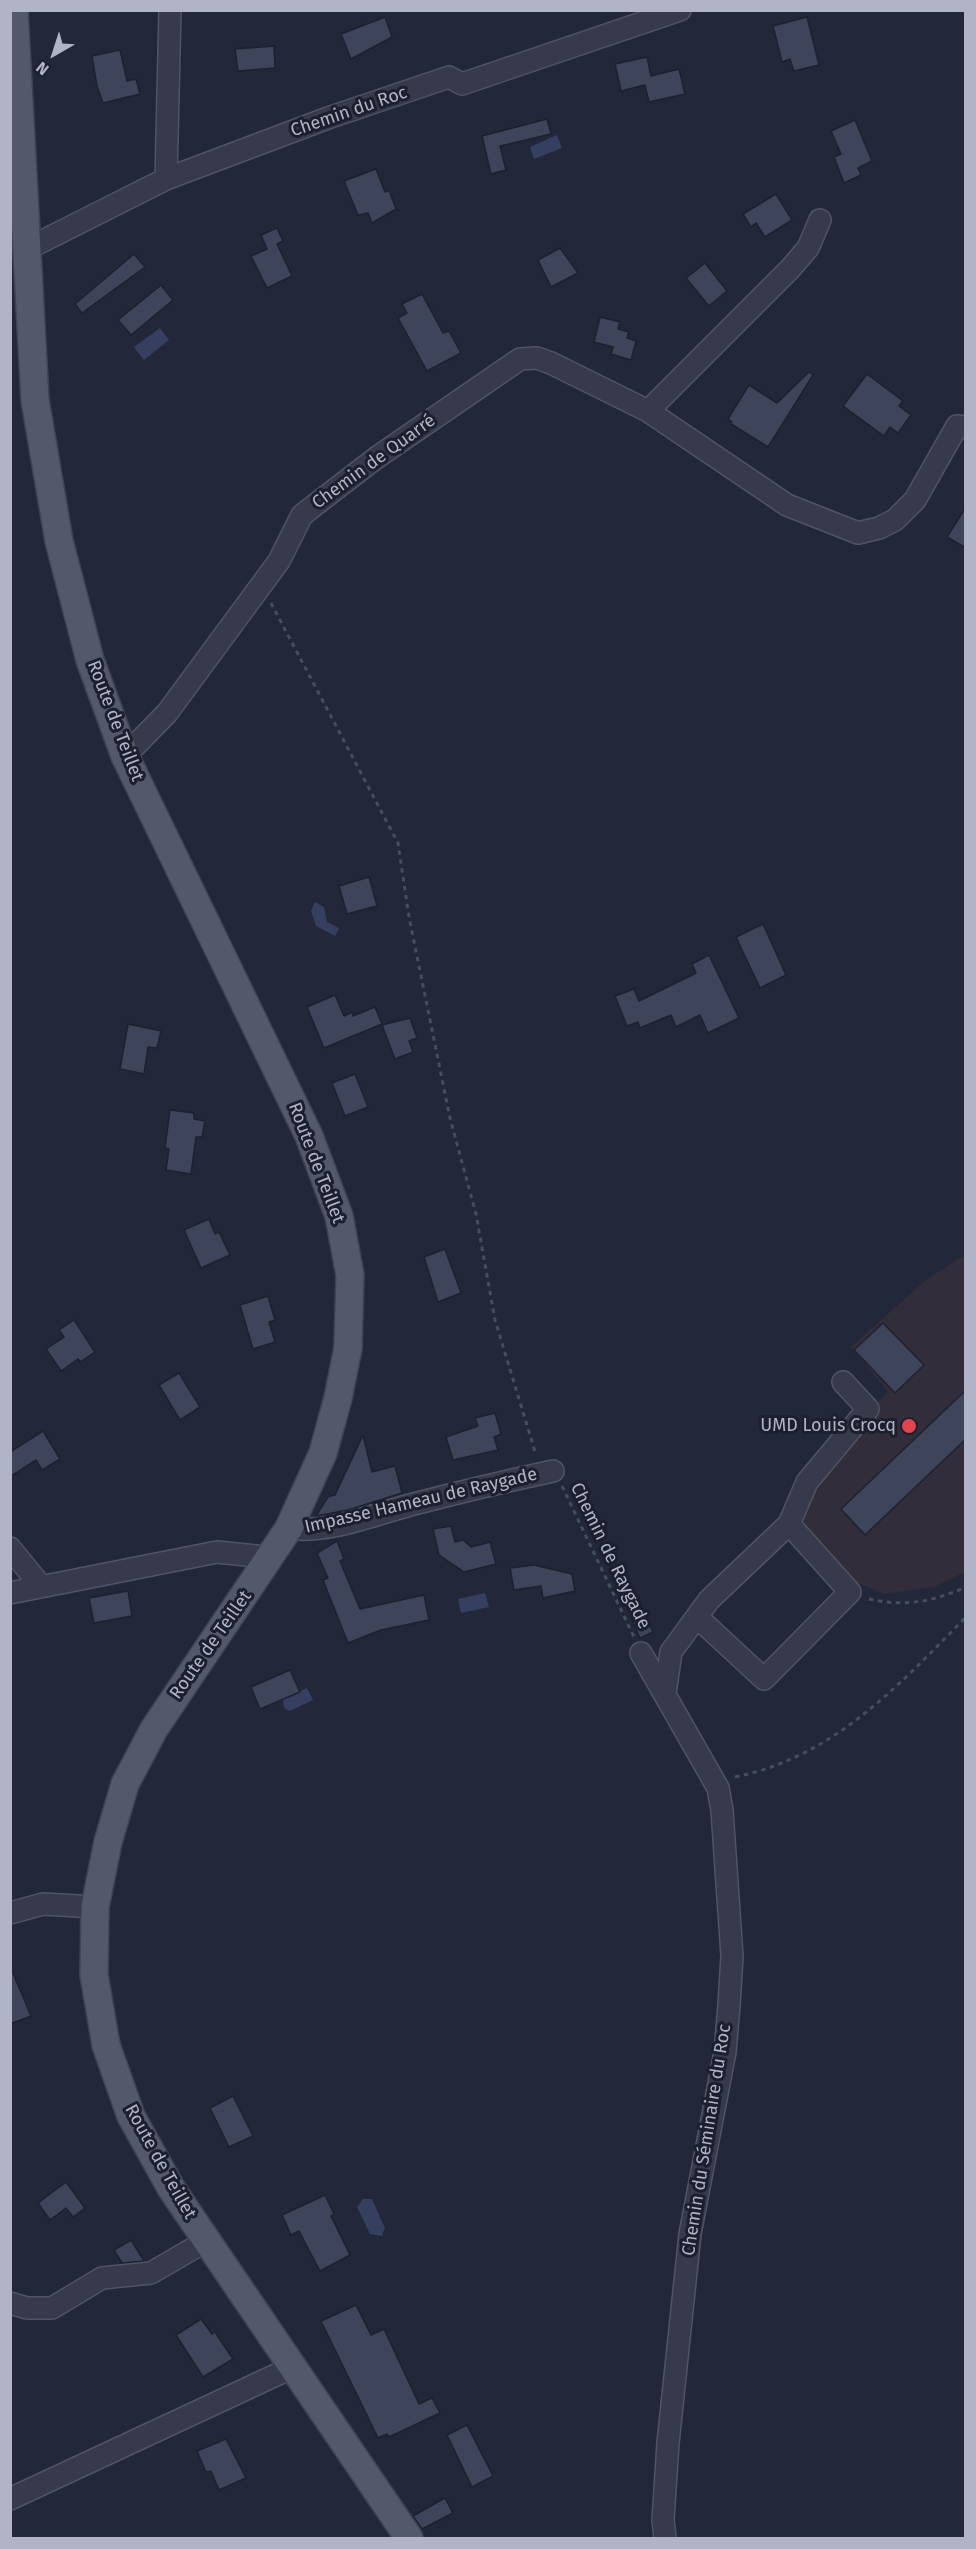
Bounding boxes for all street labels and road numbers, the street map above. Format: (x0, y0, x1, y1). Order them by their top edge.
street label: Chemin du Roc (288, 82, 410, 142)
street label: Chemin de Quarré (308, 410, 440, 514)
street label: Route de Teillet (82, 658, 148, 784)
street label: Route de Teillet (283, 1100, 349, 1226)
street label: Impasse Hameau de Raygade (303, 1464, 539, 1538)
street label: Chemin de Raygade (565, 1479, 655, 1633)
street label: Route de Teillet (166, 1586, 256, 1704)
street label: Chemin du Séminaire du Roc (678, 2023, 736, 2257)
street label: Route de Teillet (120, 2101, 200, 2223)

